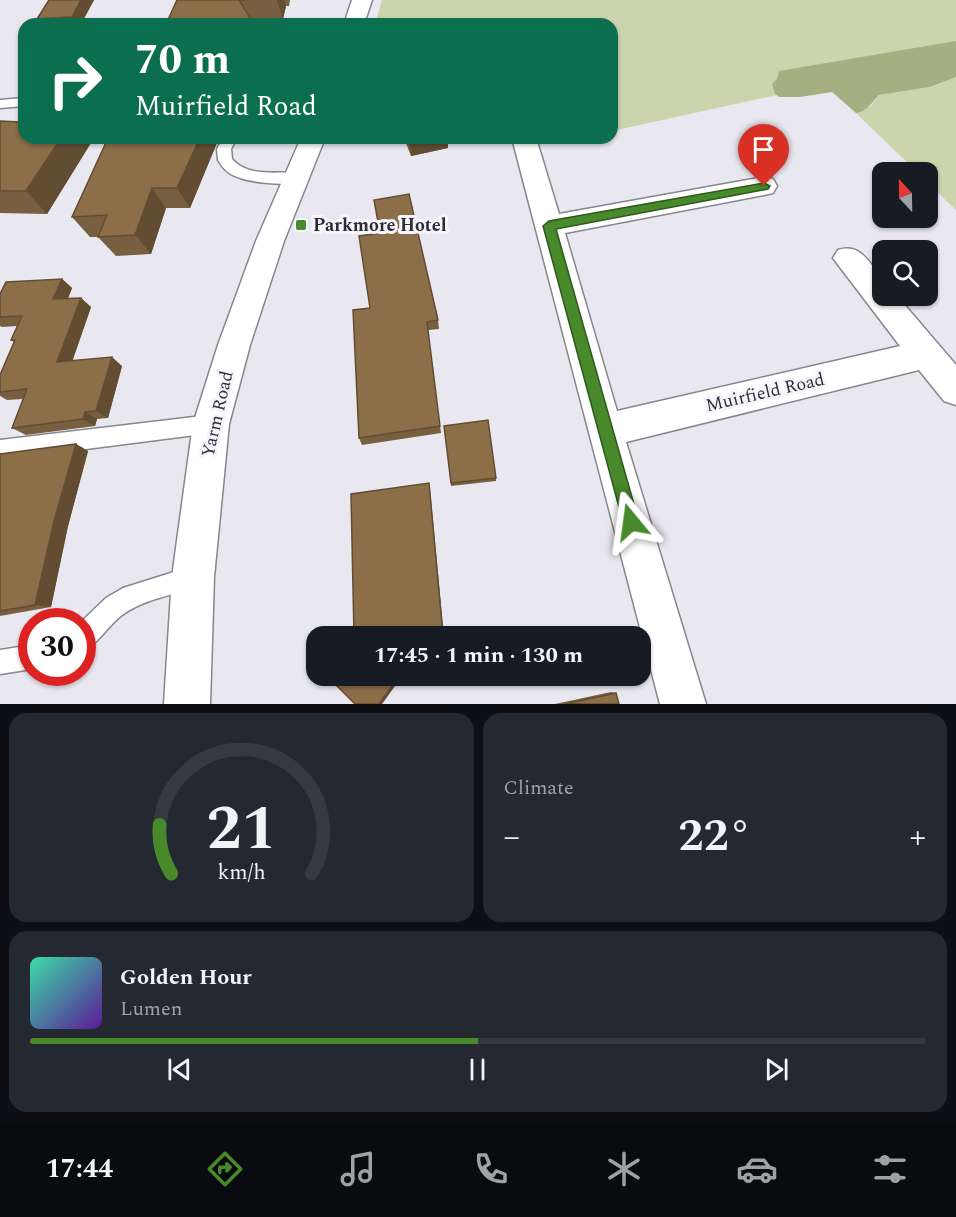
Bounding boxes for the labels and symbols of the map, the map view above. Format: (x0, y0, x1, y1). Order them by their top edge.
pin (738, 124, 789, 186)
north arrow (872, 162, 938, 228)
place label: Parkmore Hotel (313, 212, 447, 239)
marker: Parkmore Hotel (294, 218, 308, 232)
street label: Muirfield Road (703, 366, 827, 419)
street label: Yarm Road (194, 368, 241, 460)
position arrow (599, 490, 663, 554)
speed limit sign: 30 (18, 608, 96, 686)

